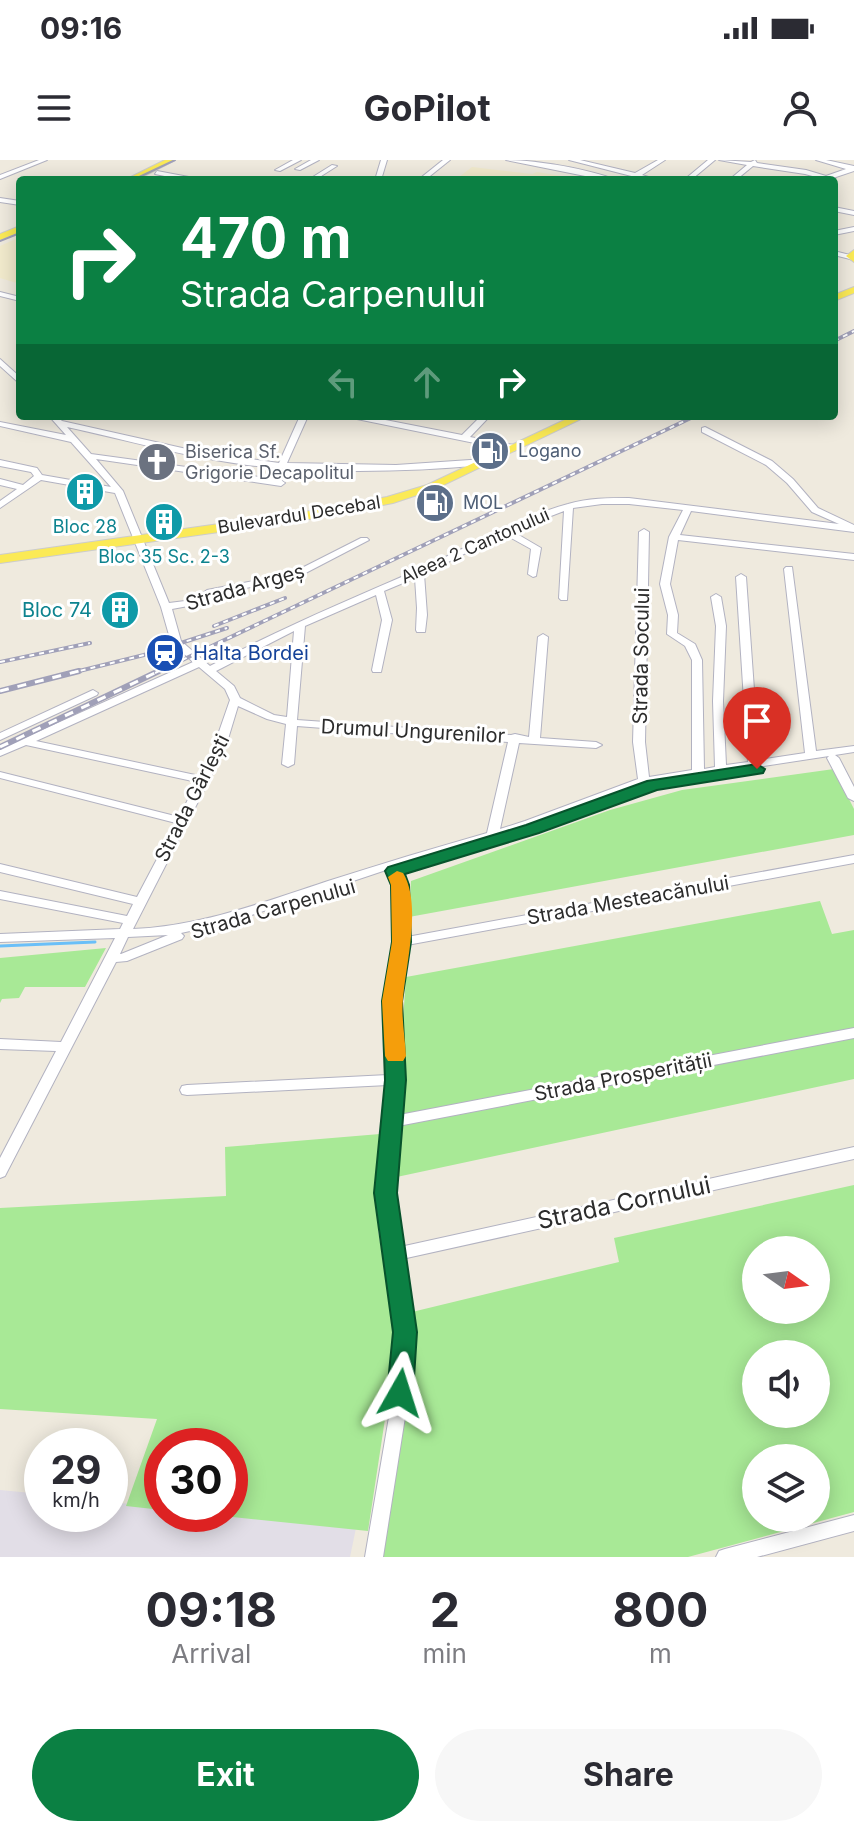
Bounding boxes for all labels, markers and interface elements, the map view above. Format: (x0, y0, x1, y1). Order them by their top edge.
text: 09:16 (40, 10, 122, 46)
icon: menu (32, 86, 76, 130)
text: GoPilot (363, 86, 491, 130)
icon: person (778, 86, 822, 130)
text: 470 m (180, 204, 352, 272)
icon: right (48, 208, 152, 312)
text: Strada Carpenului (180, 272, 486, 316)
icon: left (321, 360, 365, 404)
icon: ahead (405, 360, 449, 404)
icon: right (489, 360, 533, 404)
fuel station icon: Logano (469, 430, 511, 472)
place label: Logano (518, 440, 582, 461)
church icon: Biserica Sf. Grigorie Decapolitul (136, 441, 178, 483)
place label: Biserica Sf. Grigorie Decapolitul (185, 441, 354, 483)
building icon: Bloc 28 (64, 471, 106, 513)
fuel station icon: MOL (414, 482, 456, 524)
street label: Bulevardul Decebal (216, 491, 382, 538)
place label: MOL (463, 492, 503, 513)
building icon: Bloc 35 Sc. 2-3 (143, 501, 185, 543)
street label: Aleea 2 Cantonului (397, 503, 552, 588)
place label: Bloc 28 (53, 516, 117, 537)
place label: Bloc 35 Sc. 2-3 (98, 546, 230, 567)
street label: Strada Argeș (183, 559, 307, 615)
street label: Strada Socului (628, 587, 654, 725)
building icon: Bloc 74 (99, 589, 141, 631)
place label: Bloc 74 (22, 598, 92, 622)
station icon: Halta Bordei (144, 632, 186, 674)
place label: Halta Bordei (193, 641, 309, 665)
pin (723, 687, 791, 769)
icon: arrive (735, 699, 779, 743)
street label: Drumul Ungurenilor (320, 714, 506, 748)
street label: Strada Gârlești (150, 730, 234, 866)
street label: Strada Mesteacănului (525, 870, 731, 930)
street label: Strada Carpenului (188, 874, 358, 944)
street label: Strada Prosperității (532, 1048, 714, 1106)
street label: Strada Cornului (535, 1170, 713, 1235)
north arrow (742, 1236, 830, 1324)
map controls (742, 1236, 830, 1532)
button: sound (742, 1340, 830, 1428)
position arrow (358, 1351, 442, 1435)
speed limit sign: 30 (144, 1428, 248, 1532)
button: layers (742, 1444, 830, 1532)
text: 29 (50, 1445, 102, 1494)
text: km/h (52, 1488, 100, 1512)
text: 09:18 (146, 1580, 277, 1639)
text: 2 (430, 1580, 460, 1639)
text: 800 (613, 1580, 708, 1639)
text: Arrival (171, 1638, 251, 1669)
text: min (423, 1638, 467, 1669)
text: m (649, 1638, 672, 1669)
button: Exit (32, 1729, 419, 1821)
button: Share (435, 1729, 822, 1821)

